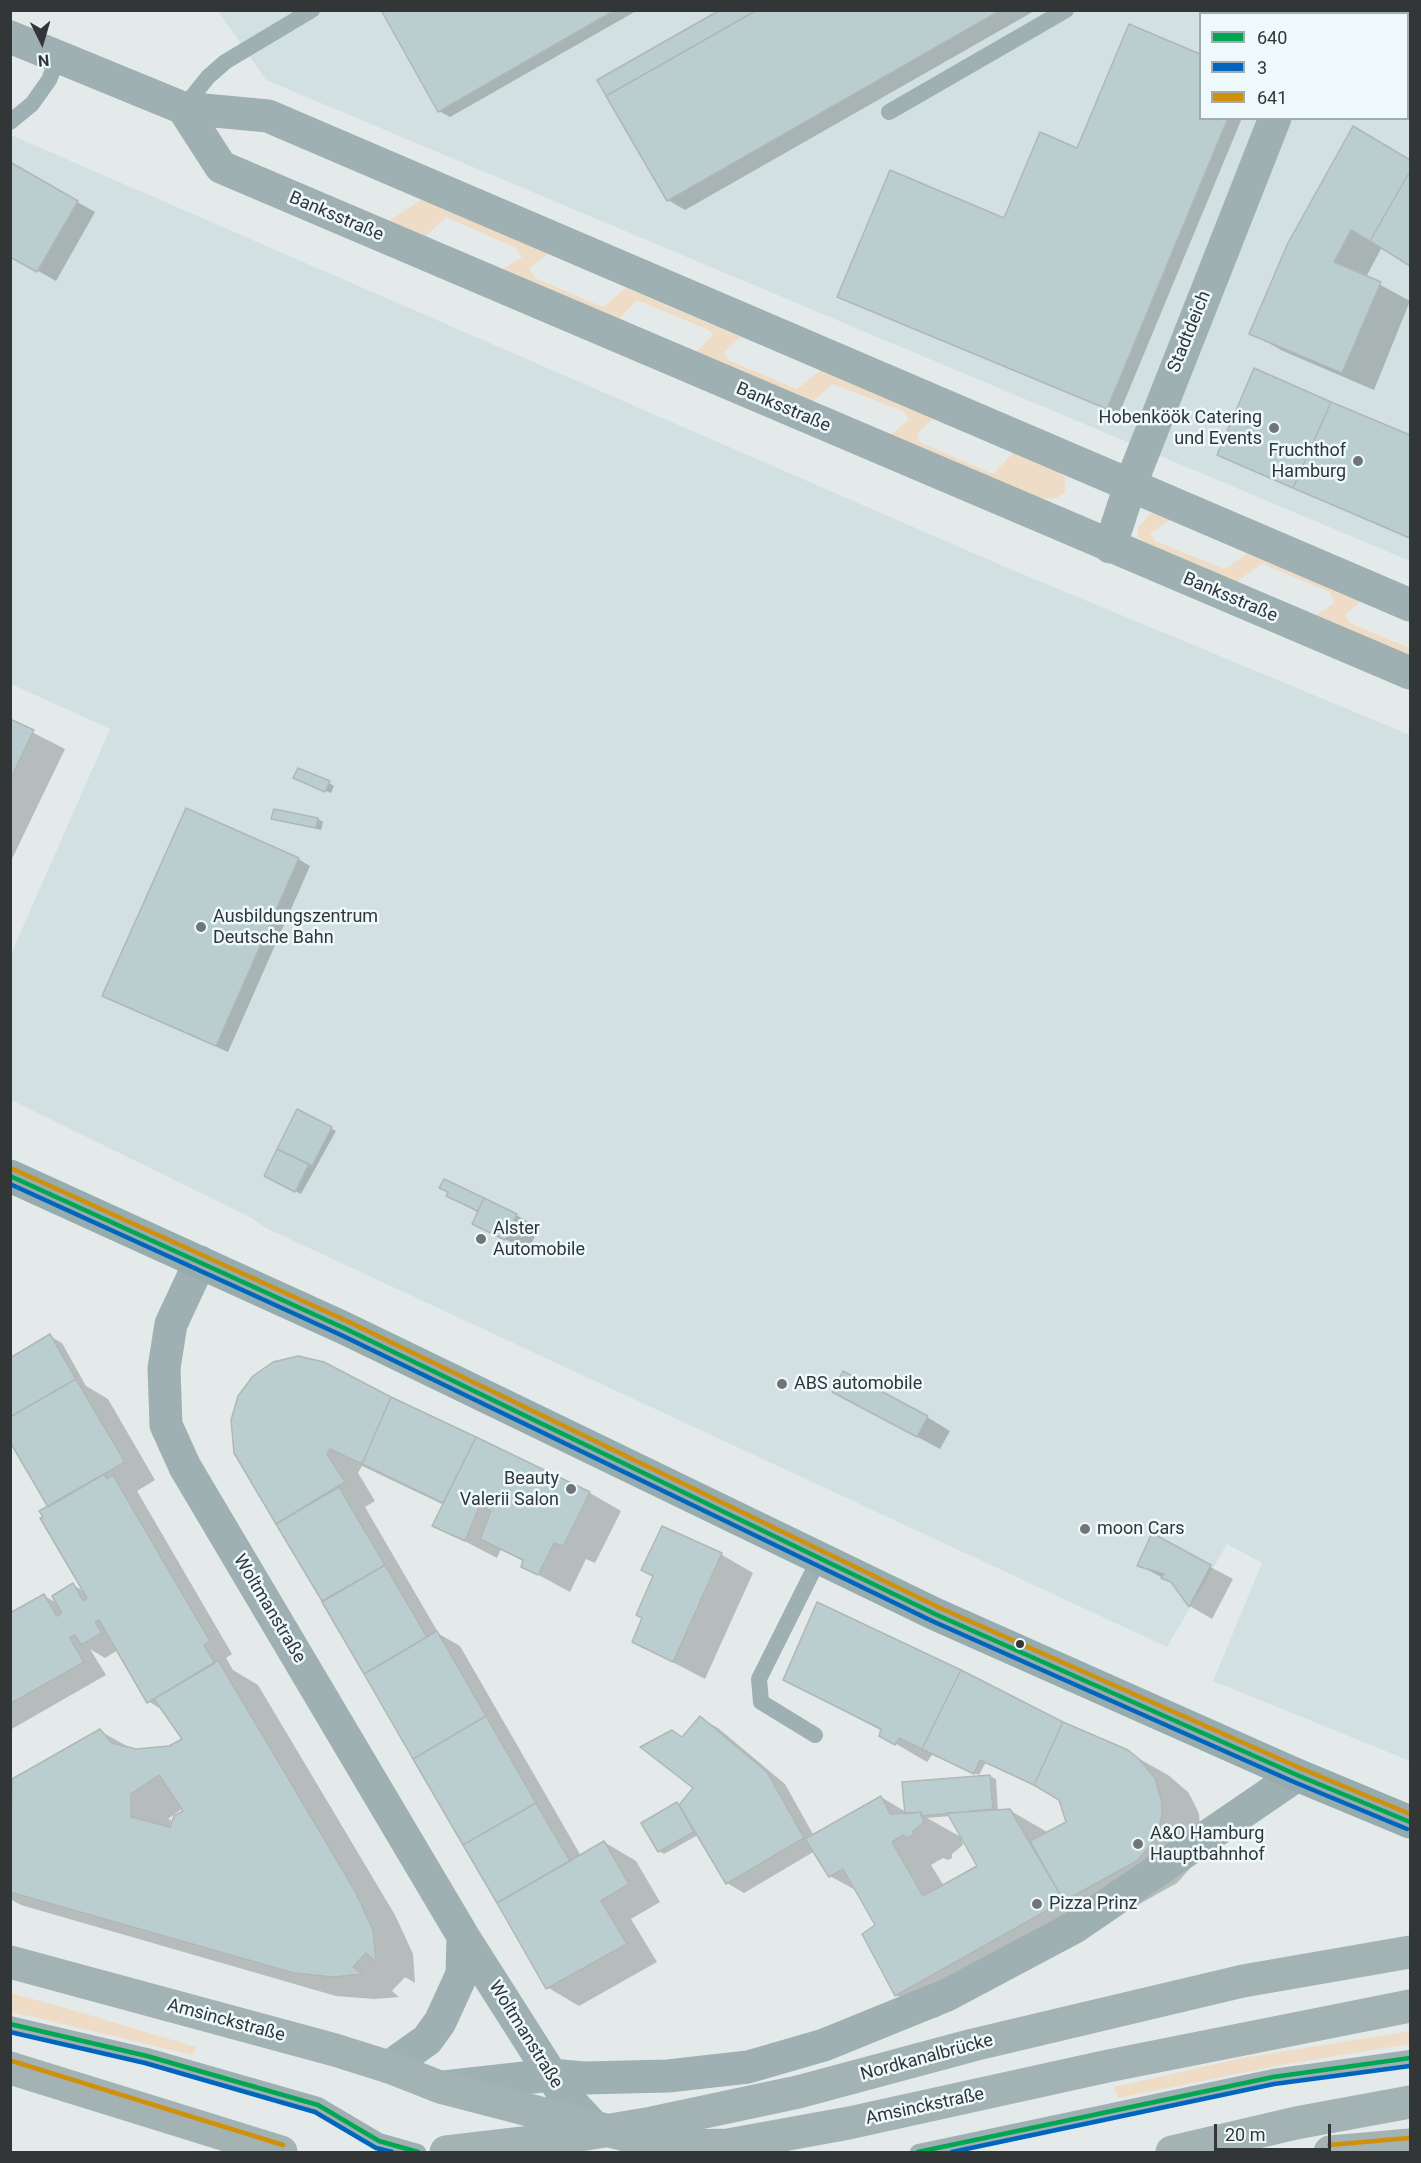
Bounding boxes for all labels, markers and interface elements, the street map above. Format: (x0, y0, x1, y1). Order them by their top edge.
north arrow (12, 12, 72, 72)
legend (1199, 12, 1409, 120)
text: 640 (1257, 27, 1287, 48)
text: N (37, 50, 50, 70)
text: 3 (1257, 57, 1267, 78)
text: 641 (1257, 87, 1287, 108)
street label: Banksstraße (286, 187, 386, 247)
street label: Stadtdeich (1164, 288, 1216, 376)
street label: Banksstraße (733, 378, 833, 438)
place label: Hobenköök Catering und Events (1099, 407, 1262, 450)
marker: Hobenköök Catering und Events (1267, 421, 1281, 435)
place label: Fruchthof Hamburg (1269, 440, 1346, 482)
marker: Fruchthof Hamburg (1351, 454, 1365, 468)
street label: Banksstraße (1180, 568, 1280, 628)
place label: Ausbildungszentrum Deutsche Bahn (213, 906, 378, 948)
marker: Ausbildungszentrum Deutsche Bahn (194, 920, 208, 934)
place label: Alster Automobile (493, 1218, 585, 1260)
marker: Alster Automobile (474, 1232, 488, 1246)
place label: ABS automobile (794, 1373, 922, 1395)
marker: ABS automobile (775, 1377, 789, 1391)
place label: Beauty Valerii Salon (460, 1468, 559, 1510)
marker: Beauty Valerii Salon (564, 1482, 578, 1496)
place label: moon Cars (1097, 1518, 1185, 1540)
marker: moon Cars (1078, 1522, 1092, 1536)
street label: Woltmanstraße (228, 1551, 310, 1667)
unlabelled marker (1014, 1638, 1026, 1650)
place label: A&O Hamburg Hauptbahnhof (1150, 1823, 1265, 1866)
marker: A&O Hamburg Hauptbahnhof (1131, 1837, 1145, 1851)
place label: Pizza Prinz (1049, 1893, 1138, 1915)
marker: Pizza Prinz (1030, 1897, 1044, 1911)
street label: Woltmanstraße (483, 1977, 567, 2093)
street label: Amsinckstraße (165, 1995, 287, 2047)
street label: Nordkanalbrücke (858, 2030, 996, 2086)
street label: Amsinckstraße (864, 2084, 986, 2130)
scale bar (1217, 2112, 1334, 2150)
text: 20 m (1225, 2124, 1265, 2145)

